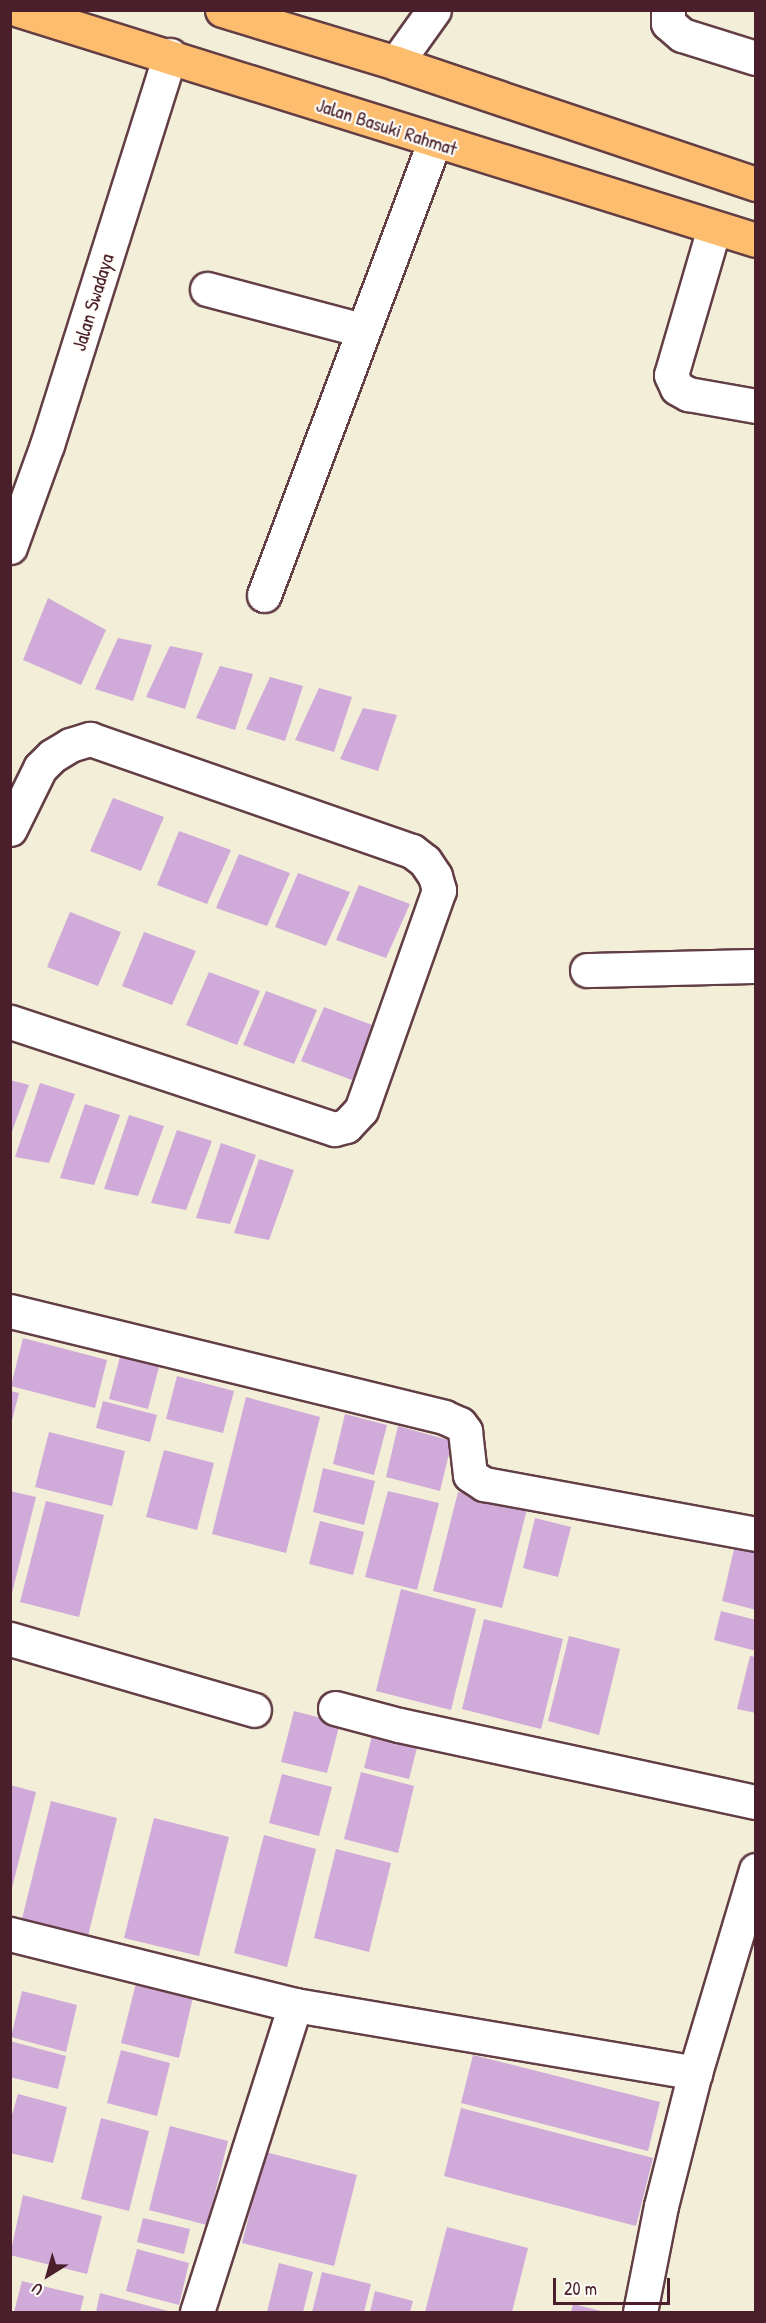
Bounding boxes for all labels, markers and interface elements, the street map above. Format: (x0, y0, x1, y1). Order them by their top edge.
street label: Jalan Basuki Rahmat (314, 92, 460, 160)
street label: Jalan Swadaya (66, 251, 118, 353)
north arrow (18, 2245, 78, 2305)
scale bar (556, 2266, 673, 2304)
text: 20 m (564, 2276, 597, 2301)
text: U (27, 2278, 47, 2301)

